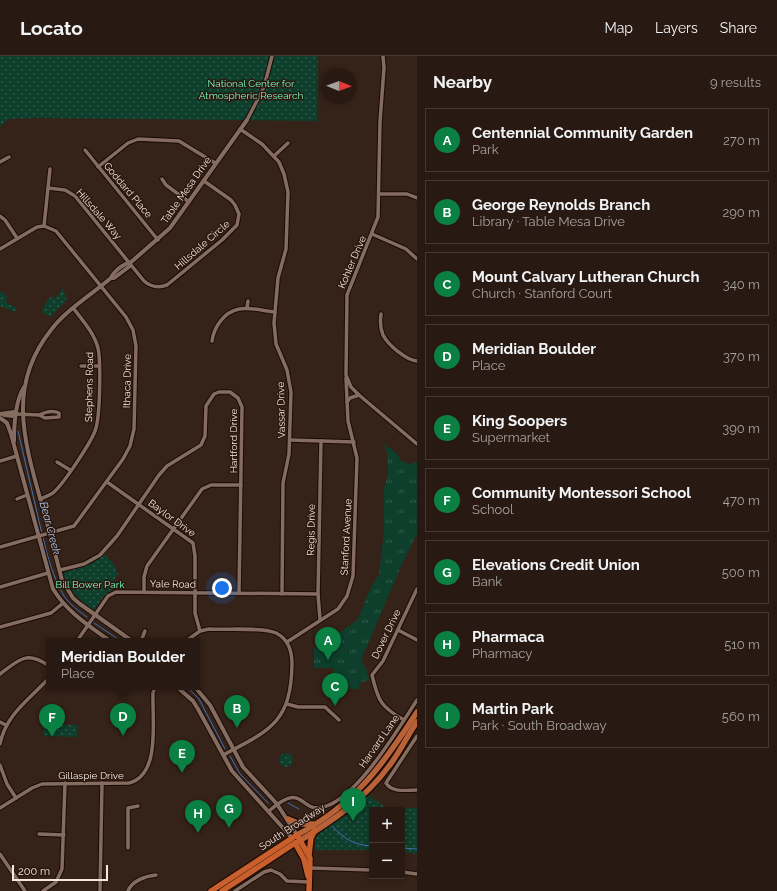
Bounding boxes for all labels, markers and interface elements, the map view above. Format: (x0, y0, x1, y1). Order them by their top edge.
text: Locato (20, 17, 83, 39)
text: Map (605, 20, 633, 36)
text: Layers (655, 20, 698, 36)
text: Share (720, 20, 757, 36)
north arrow (321, 68, 357, 104)
text: Nearby (433, 72, 492, 92)
text: 9 results (710, 75, 761, 90)
park label: National Center for Atmospheric Research (199, 78, 303, 101)
text: Centennial Community Garden (472, 124, 693, 142)
text: A (443, 133, 451, 148)
text: 270 m (723, 133, 760, 148)
text: Park (472, 142, 499, 157)
street label: Table Mesa Drive (159, 154, 213, 226)
street label: Goddard Place (102, 160, 154, 220)
street label: Hillsdale Way (74, 187, 124, 242)
text: George Reynolds Branch (472, 196, 650, 214)
text: B (443, 205, 451, 220)
text: 290 m (722, 205, 760, 220)
text: Library · Table Mesa Drive (472, 214, 625, 229)
street label: Hillsdale Circle (172, 218, 232, 272)
street label: Kohler Drive (336, 234, 368, 290)
text: Mount Calvary Lutheran Church (472, 268, 699, 286)
text: C (443, 277, 451, 292)
text: 340 m (723, 277, 760, 292)
text: Church · Stanford Court (472, 286, 612, 301)
text: Meridian Boulder (472, 340, 596, 358)
text: D (442, 349, 452, 364)
text: 370 m (723, 349, 760, 364)
street label: Stephens Road (83, 352, 95, 422)
street label: Ithaca Drive (121, 354, 133, 408)
text: Place (472, 358, 505, 373)
street label: Vassar Drive (275, 382, 287, 438)
street label: Hartford Drive (228, 409, 239, 473)
text: King Soopers (472, 412, 567, 430)
text: E (443, 421, 451, 436)
text: 390 m (722, 421, 760, 436)
text: Supermarket (472, 430, 550, 445)
text: Community Montessori School (472, 484, 691, 502)
text: F (443, 493, 451, 508)
text: 470 m (723, 493, 760, 508)
street label: Baylor Drive (146, 497, 198, 539)
street label: Stanford Avenue (339, 498, 354, 576)
water label: Bear Creek (37, 500, 63, 556)
text: School (472, 502, 514, 517)
street label: Regis Drive (305, 504, 317, 556)
text: Elevations Credit Union (472, 556, 640, 574)
text: G (442, 565, 452, 580)
text: 500 m (722, 565, 760, 580)
text: Bank (472, 574, 502, 589)
street label: Yale Road (150, 578, 196, 590)
your location (212, 578, 232, 598)
park label: Bill Bower Park (55, 579, 125, 590)
street label: Dover Drive (369, 607, 403, 661)
pin: A (315, 627, 341, 660)
text: Pharmaca (472, 628, 544, 646)
text: H (442, 637, 452, 652)
text: 510 m (724, 637, 760, 652)
popup (46, 638, 200, 690)
text: Pharmacy (472, 646, 532, 661)
text: Meridian Boulder (61, 648, 185, 666)
text: Place (61, 666, 94, 681)
pin: C (322, 673, 348, 706)
pin: B (224, 695, 250, 728)
text: Martin Park (472, 700, 554, 718)
pin: D (110, 703, 136, 736)
pin: F (39, 704, 65, 737)
text: I (445, 709, 449, 724)
text: 560 m (722, 709, 760, 724)
street label: Harvard Lane (357, 712, 401, 770)
text: Park · South Broadway (472, 718, 606, 733)
pin: E (169, 740, 195, 773)
street label: Gillaspie Drive (58, 770, 124, 781)
pin: I (340, 788, 366, 821)
pin: G (216, 795, 242, 828)
pin: H (185, 800, 211, 833)
street label: South Broadway (257, 801, 327, 852)
map controls (369, 807, 405, 879)
button: + (369, 807, 405, 843)
button: − (369, 843, 405, 879)
scale bar (12, 863, 108, 882)
text: 200 m (18, 865, 50, 878)

